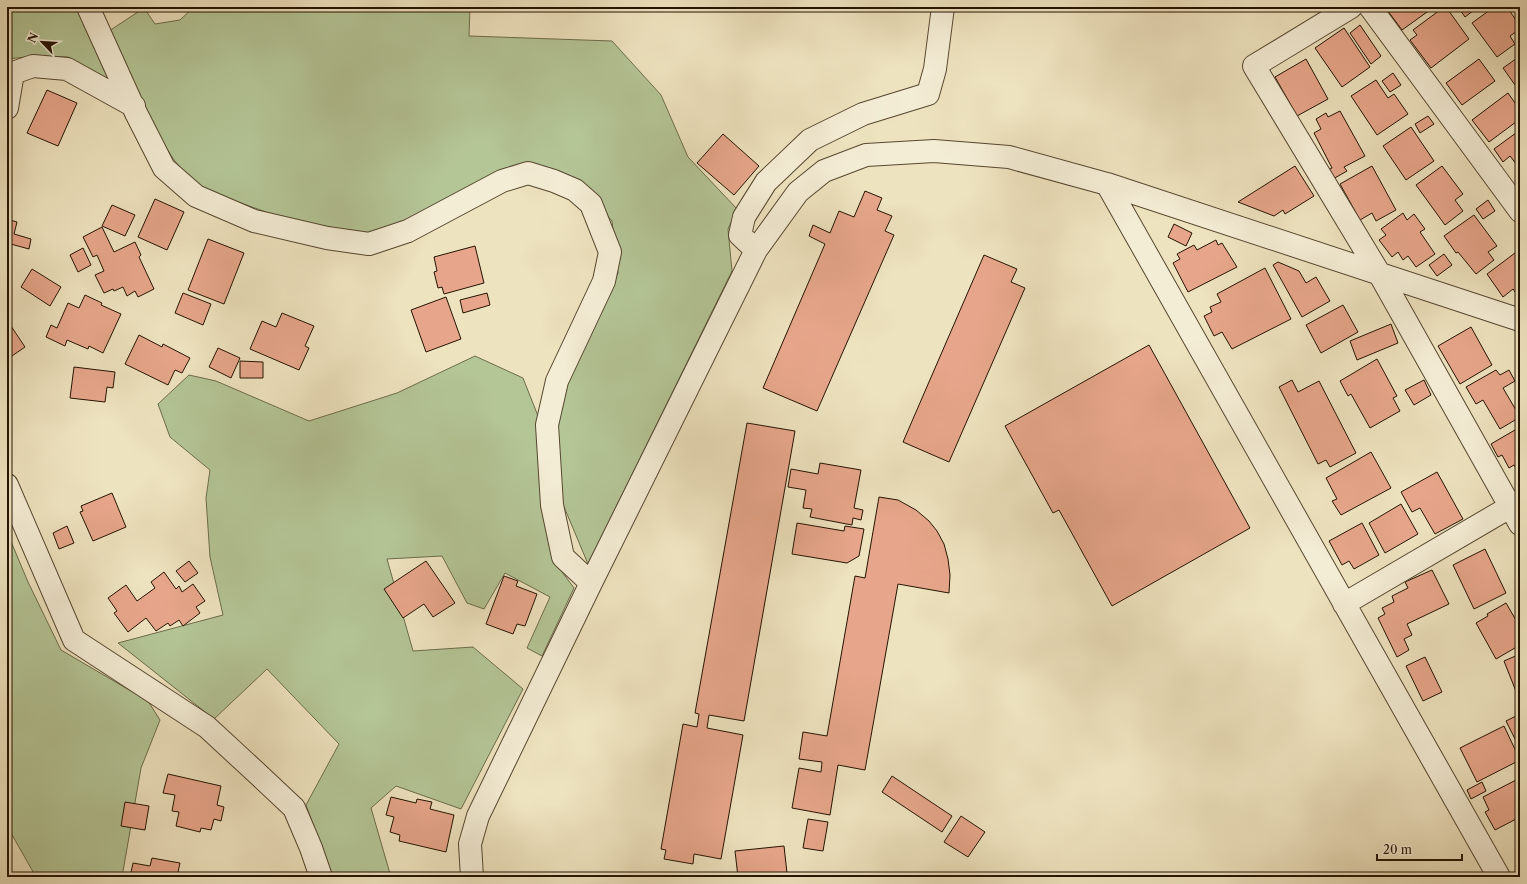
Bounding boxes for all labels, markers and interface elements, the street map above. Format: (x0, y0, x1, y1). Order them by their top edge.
north arrow (22, 22, 62, 62)
text: N (25, 30, 41, 45)
scale bar (1377, 836, 1462, 862)
text: 20 m (1383, 842, 1412, 857)

